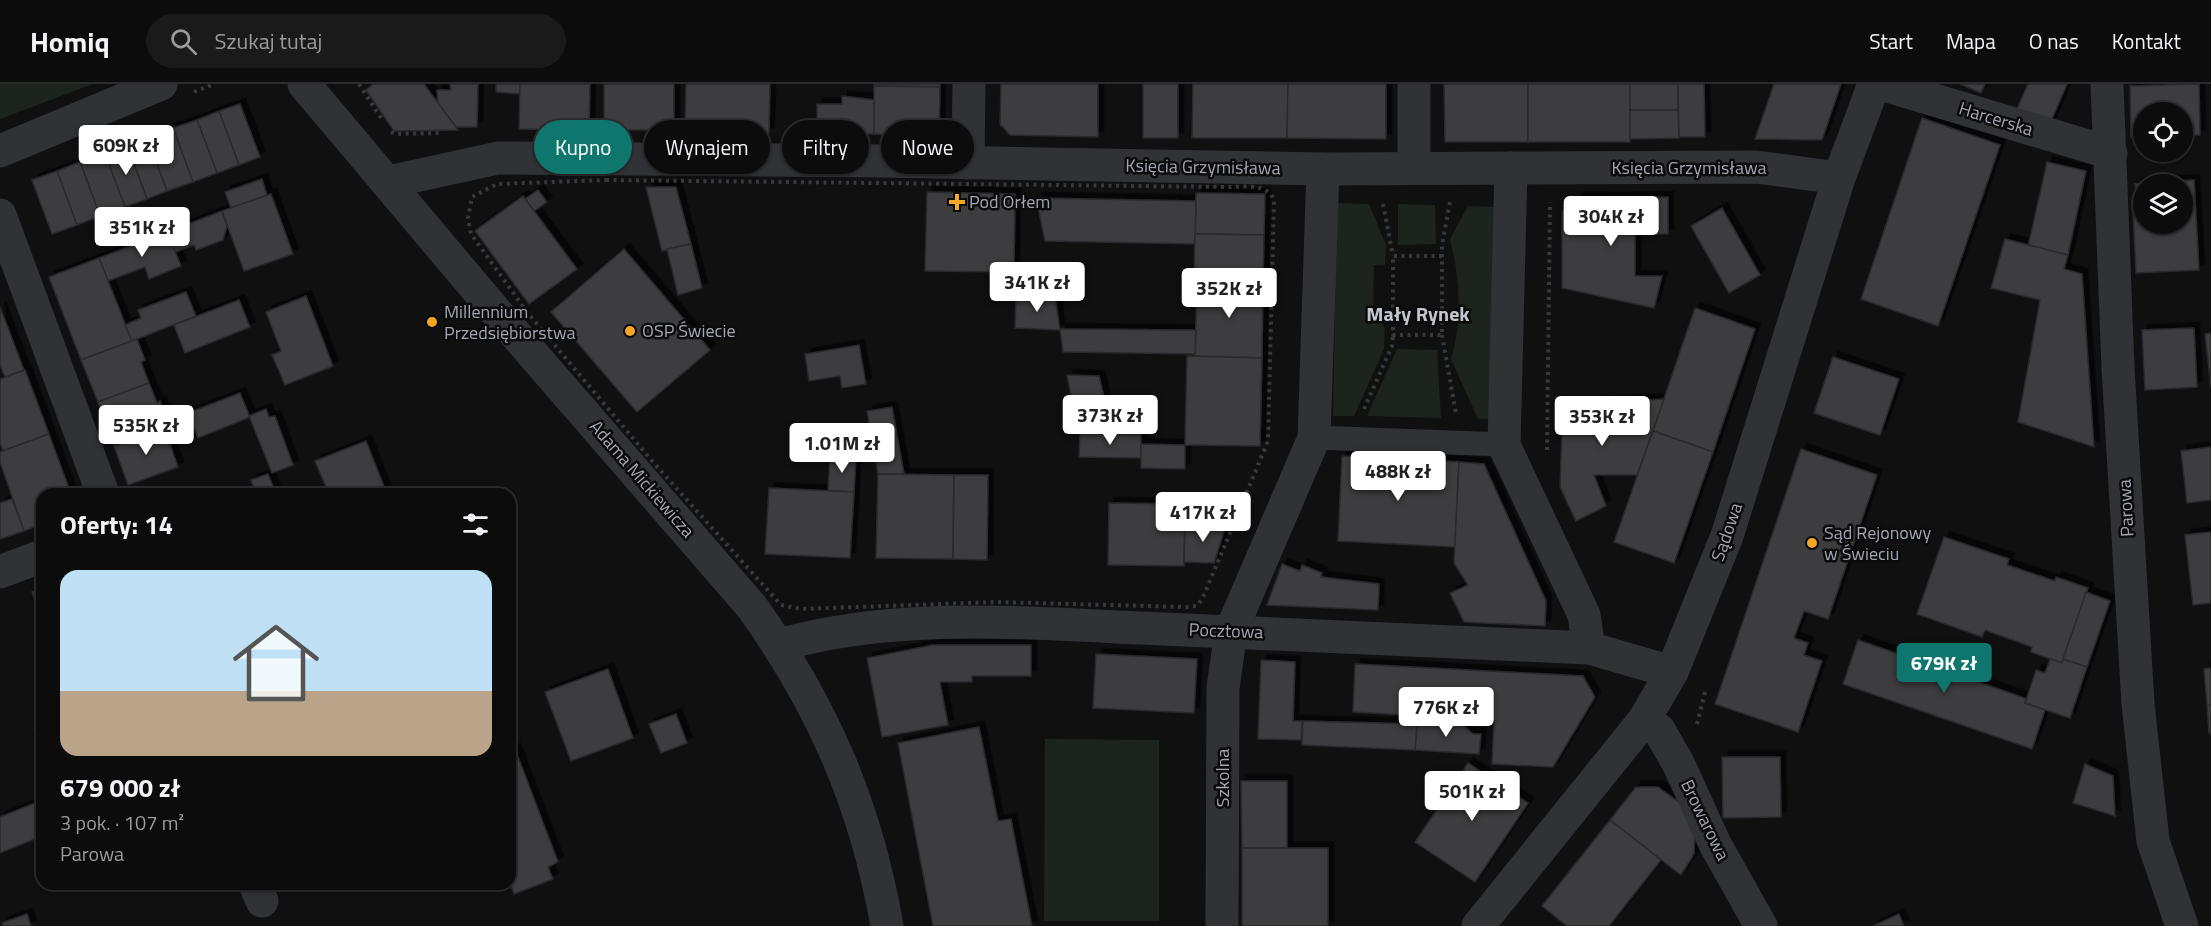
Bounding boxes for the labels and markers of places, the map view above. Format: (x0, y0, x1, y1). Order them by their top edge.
pin: 609K zł (71, 125, 181, 176)
place label: Pod Orłem (969, 188, 1050, 215)
marker: Pod Orłem (950, 195, 964, 209)
pin: 304K zł (1556, 196, 1666, 247)
pin: 351K zł (87, 207, 197, 258)
pin: 341K zł (982, 262, 1092, 313)
pin: 352K zł (1174, 268, 1284, 319)
place label: Millennium Przedsiębiorstwa (444, 298, 576, 346)
marker: Millennium Przedsiębiorstwa (425, 315, 439, 329)
place label: OSP Świecie (642, 317, 736, 344)
marker: OSP Świecie (623, 324, 637, 338)
pin: 373K zł (1055, 395, 1165, 446)
pin: 353K zł (1547, 396, 1657, 447)
pin: 535K zł (91, 405, 201, 456)
pin: 1.01M zł (780, 423, 904, 474)
pin: 488K zł (1343, 451, 1453, 502)
pin: 417K zł (1148, 492, 1258, 543)
place label: Sąd Rejonowy w Świeciu (1824, 519, 1931, 567)
marker: Sąd Rejonowy w Świeciu (1805, 536, 1819, 550)
pin: 679K zł (1889, 643, 1999, 694)
pin: 776K zł (1391, 687, 1501, 738)
pin: 501K zł (1417, 771, 1527, 822)

